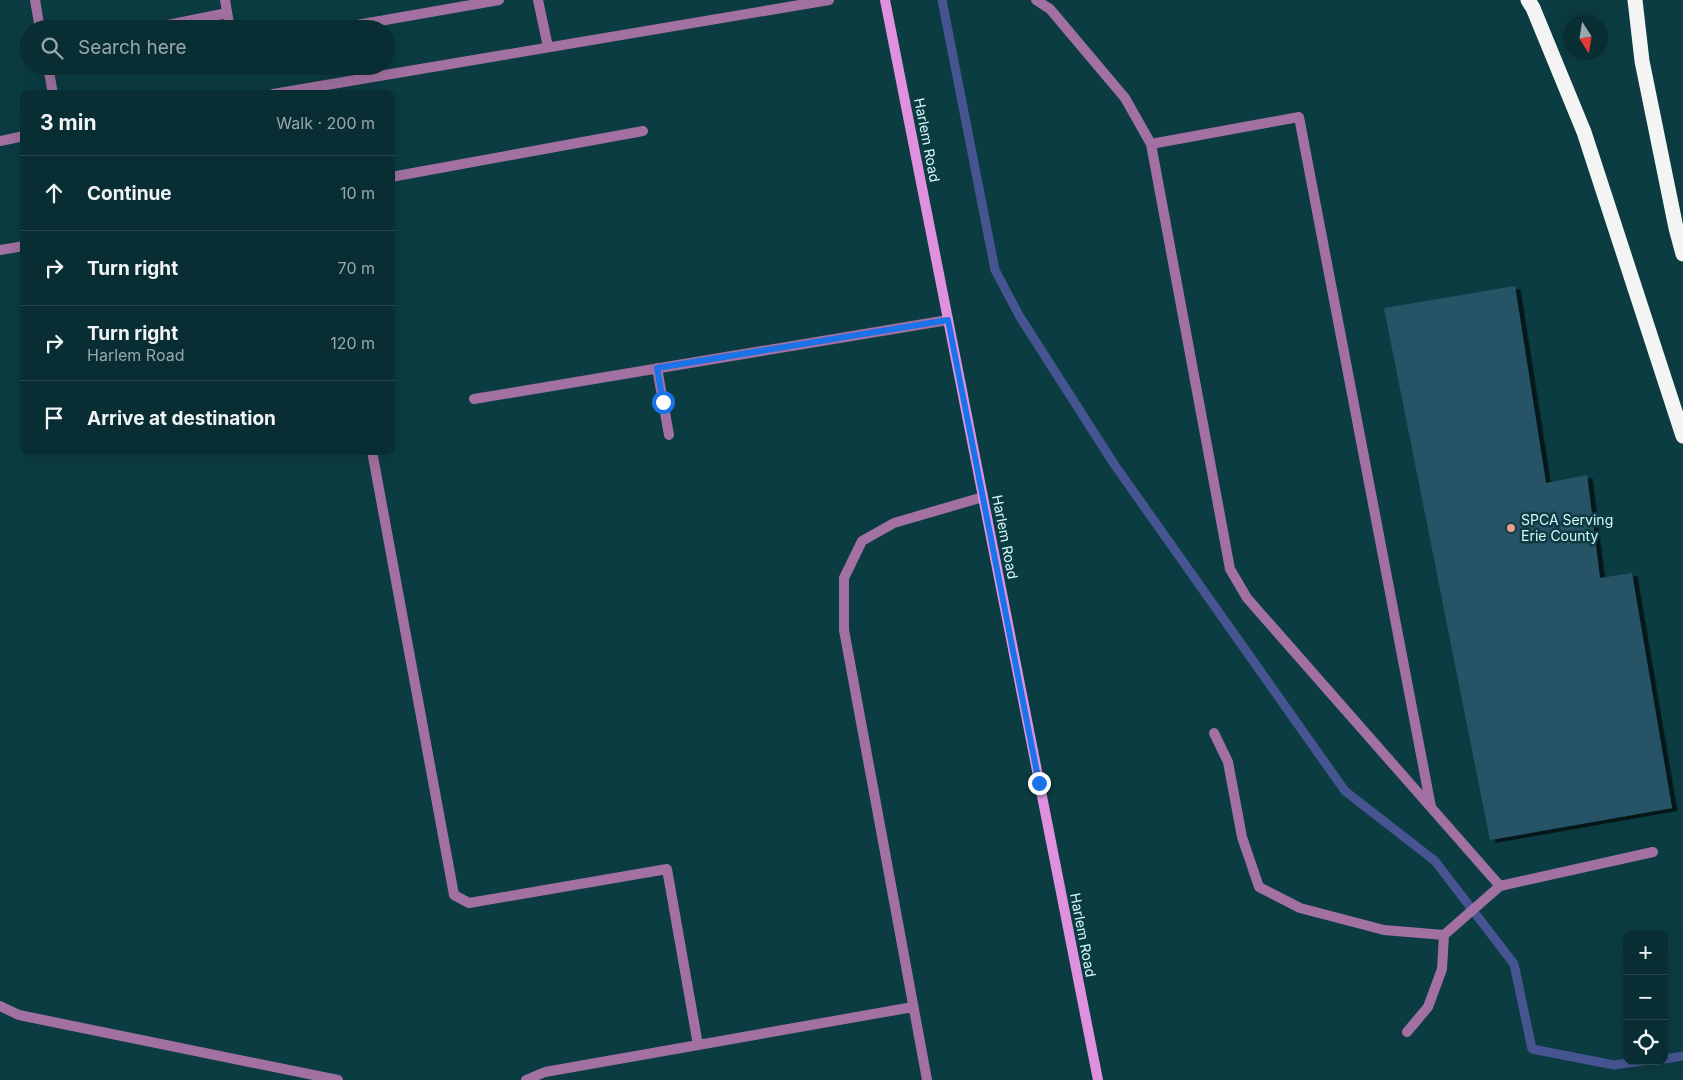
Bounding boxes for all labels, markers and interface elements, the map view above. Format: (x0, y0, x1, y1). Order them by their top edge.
north arrow (1563, 15, 1608, 60)
search box (20, 20, 395, 75)
icon: search (38, 34, 66, 62)
text: Search here (78, 36, 187, 59)
street label: Harlem Road (911, 96, 944, 183)
text: 3 min (40, 110, 96, 135)
text: Walk · 200 m (276, 113, 375, 133)
icon: ahead (40, 179, 68, 207)
text: Continue (87, 182, 172, 205)
text: 10 m (340, 183, 375, 203)
icon: right (40, 254, 68, 282)
text: Turn right (87, 257, 178, 280)
text: 70 m (338, 258, 375, 278)
text: Turn right (87, 322, 178, 345)
icon: right (40, 329, 68, 357)
text: 120 m (330, 333, 375, 353)
text: Harlem Road (87, 345, 184, 365)
route start (652, 391, 675, 414)
icon: arrive (40, 404, 68, 432)
text: Arrive at destination (87, 407, 276, 430)
street label: Harlem Road (989, 493, 1022, 580)
place label: SPCA Serving Erie County (1521, 511, 1613, 544)
marker: SPCA Serving Erie County (1505, 522, 1517, 534)
route end (1028, 772, 1051, 795)
street label: Harlem Road (1067, 891, 1100, 978)
map controls (1623, 930, 1668, 1065)
button: + (1623, 930, 1668, 975)
button: − (1623, 975, 1668, 1020)
button: locate (1623, 1020, 1668, 1065)

